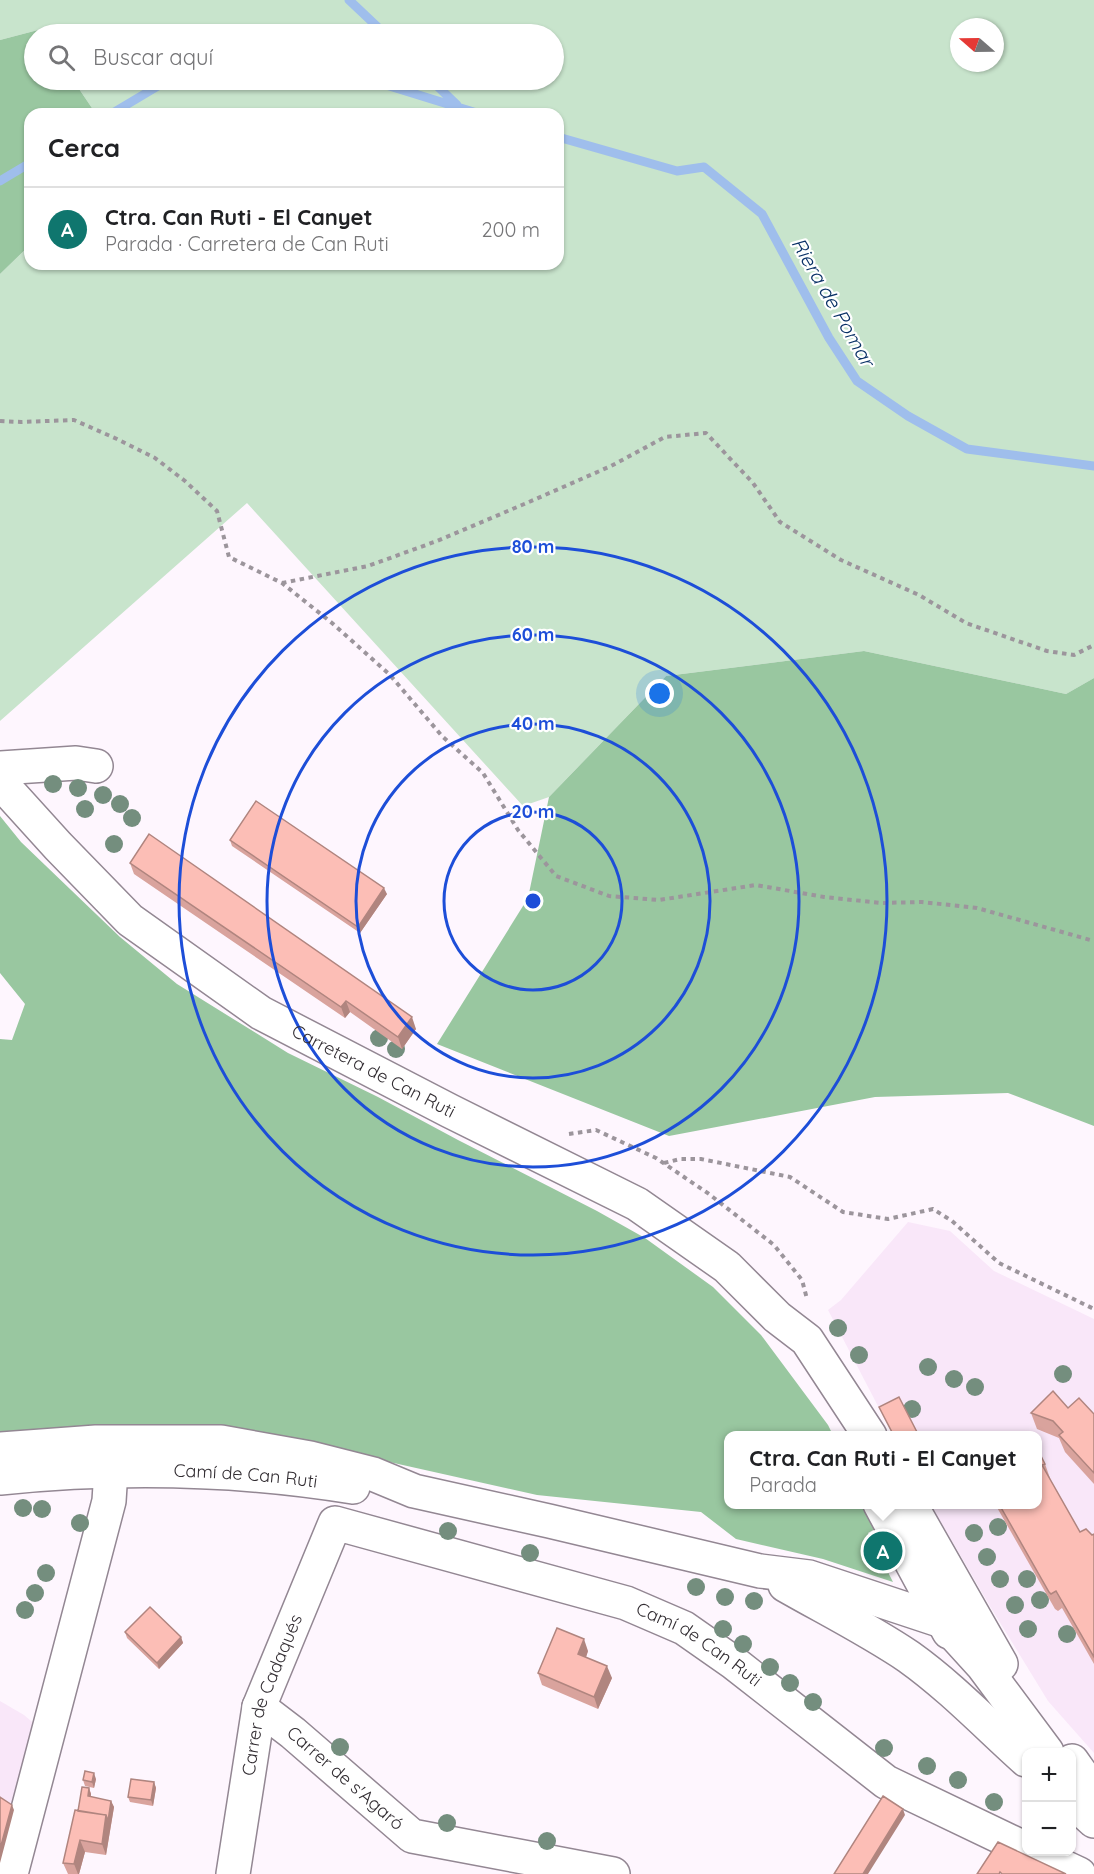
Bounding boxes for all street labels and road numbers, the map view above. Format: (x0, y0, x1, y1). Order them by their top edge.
street label: Carretera de Can Ruti (288, 1019, 459, 1123)
street label: Camí de Can Ruti (173, 1459, 319, 1493)
street label: Camí de Can Ruti (633, 1597, 767, 1691)
street label: Carrer de Cadaqués (236, 1611, 307, 1777)
street label: Carrer de s'Agaró (282, 1721, 409, 1835)

